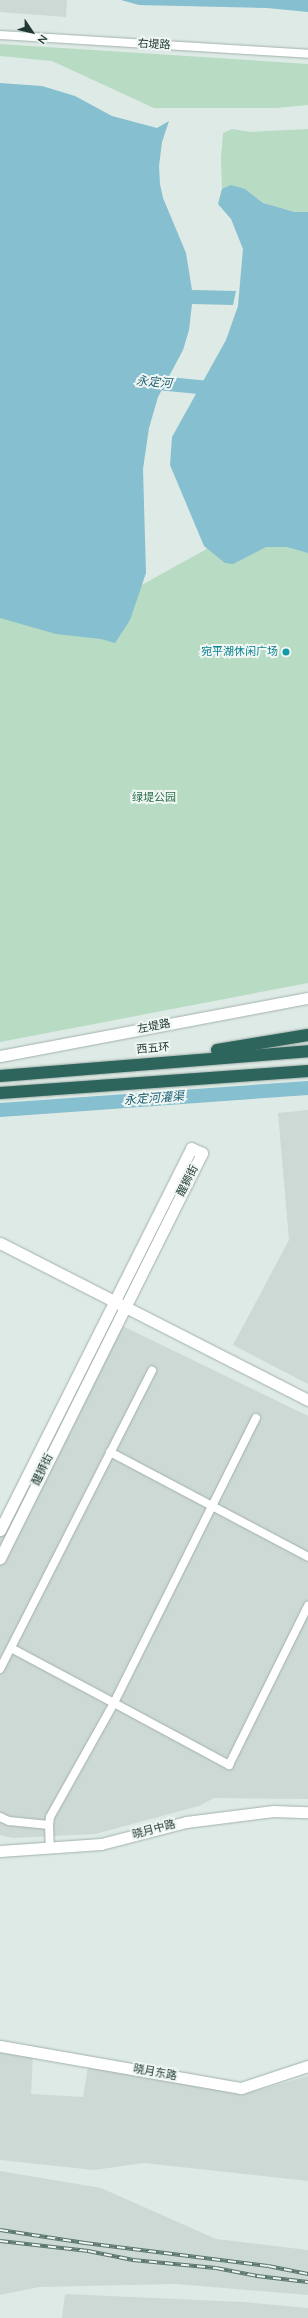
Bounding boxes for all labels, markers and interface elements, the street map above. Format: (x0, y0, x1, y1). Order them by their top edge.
north arrow (12, 12, 52, 52)
text: N (34, 31, 51, 47)
street label: 右堤路 (137, 38, 171, 52)
water label: 永定河 (135, 374, 173, 392)
place label: 宛平湖休闲广场 (201, 645, 278, 659)
marker: 宛平湖休闲广场 (281, 647, 291, 657)
park label: 绿堤公园 (132, 791, 176, 805)
street label: 左堤路 (137, 1017, 171, 1037)
street label: 西五环 (136, 1041, 170, 1057)
water label: 永定河灌渠 (124, 1090, 184, 1108)
street label: 醒狮街 (175, 1163, 201, 1199)
street label: 醒狮街 (30, 1452, 56, 1488)
street label: 晓月中路 (131, 1818, 177, 1842)
street label: 晓月东路 (132, 2063, 178, 2083)

